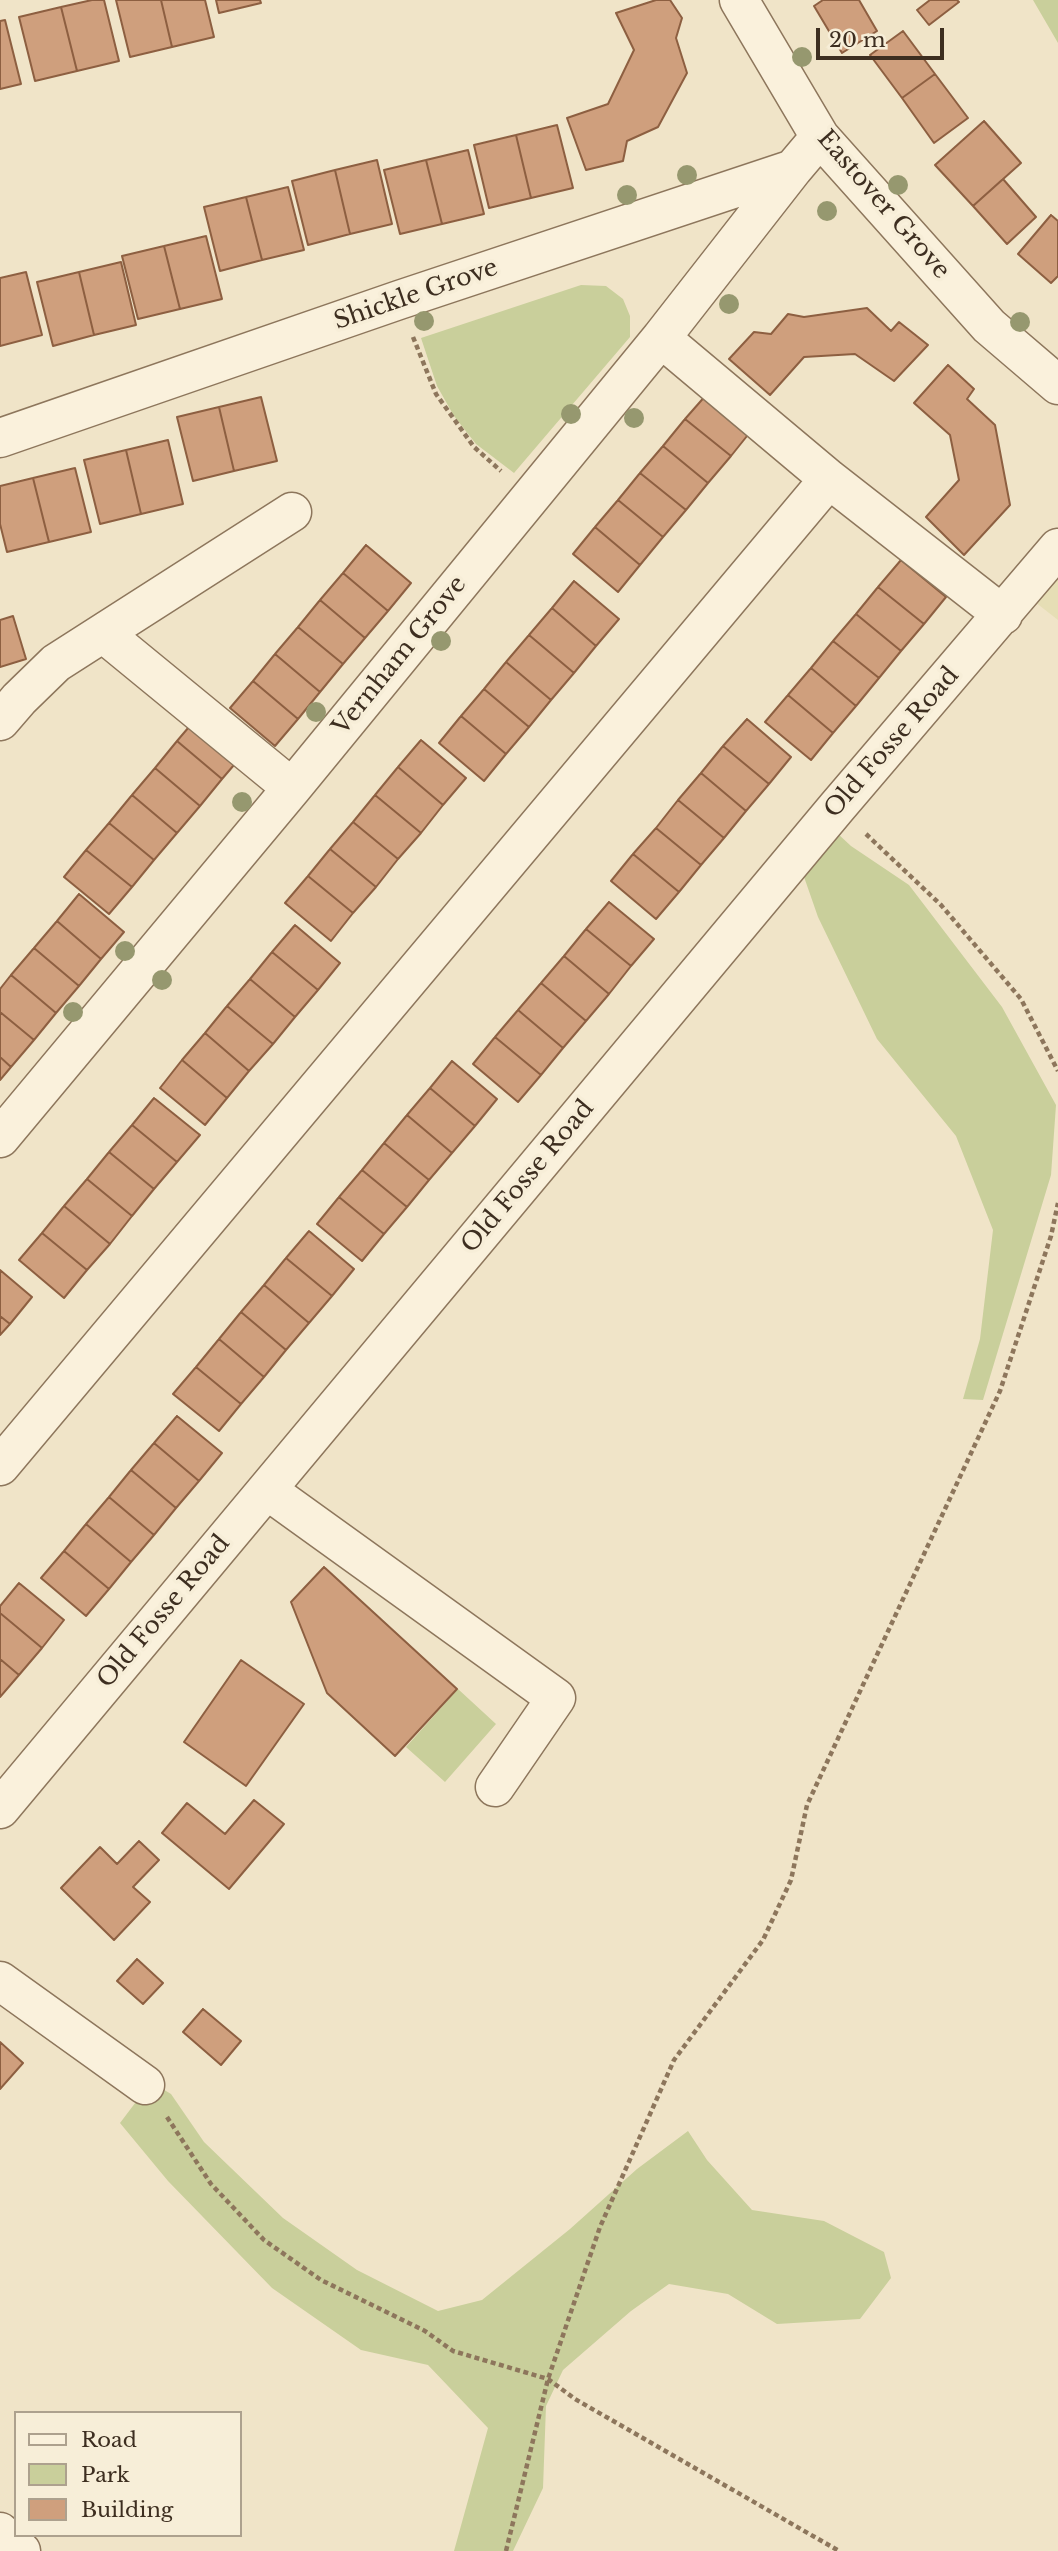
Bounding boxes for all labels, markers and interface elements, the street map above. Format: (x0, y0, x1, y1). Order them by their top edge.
scale bar (820, 14, 948, 58)
text: 20 m (829, 27, 886, 53)
street label: Eastover Grove (811, 125, 955, 285)
street label: Shickle Grove (330, 253, 502, 337)
street label: Vernham Grove (327, 571, 473, 741)
street label: Old Fosse Road (819, 662, 965, 824)
street label: Old Fosse Road (456, 1095, 600, 1259)
street label: Old Fosse Road (92, 1530, 236, 1694)
legend (14, 2411, 242, 2537)
text: Road (81, 2427, 137, 2453)
text: Park (81, 2462, 130, 2488)
text: Building (81, 2497, 173, 2523)

